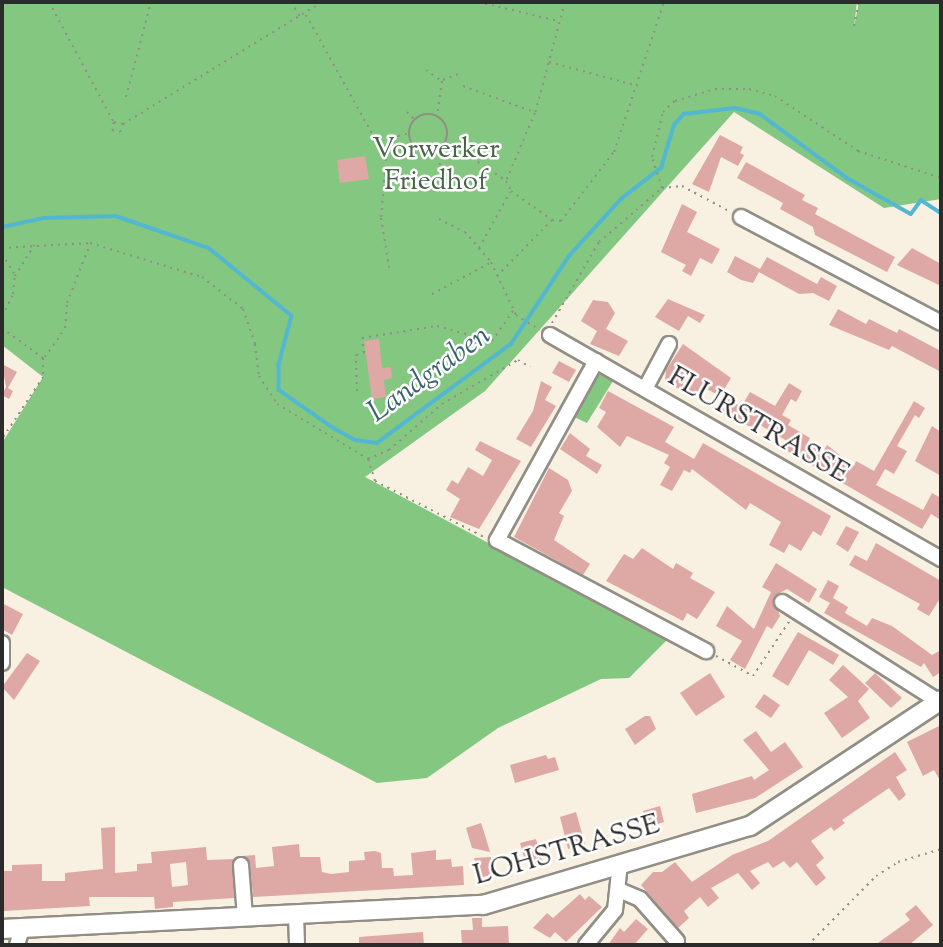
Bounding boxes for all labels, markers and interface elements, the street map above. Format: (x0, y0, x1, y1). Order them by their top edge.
park label: Vorwerker Friedhof (372, 133, 500, 199)
water label: Landgraben (362, 318, 498, 432)
street label: FLURSTRASSE (662, 361, 854, 491)
street label: LOHSTRASSE (470, 808, 664, 894)

